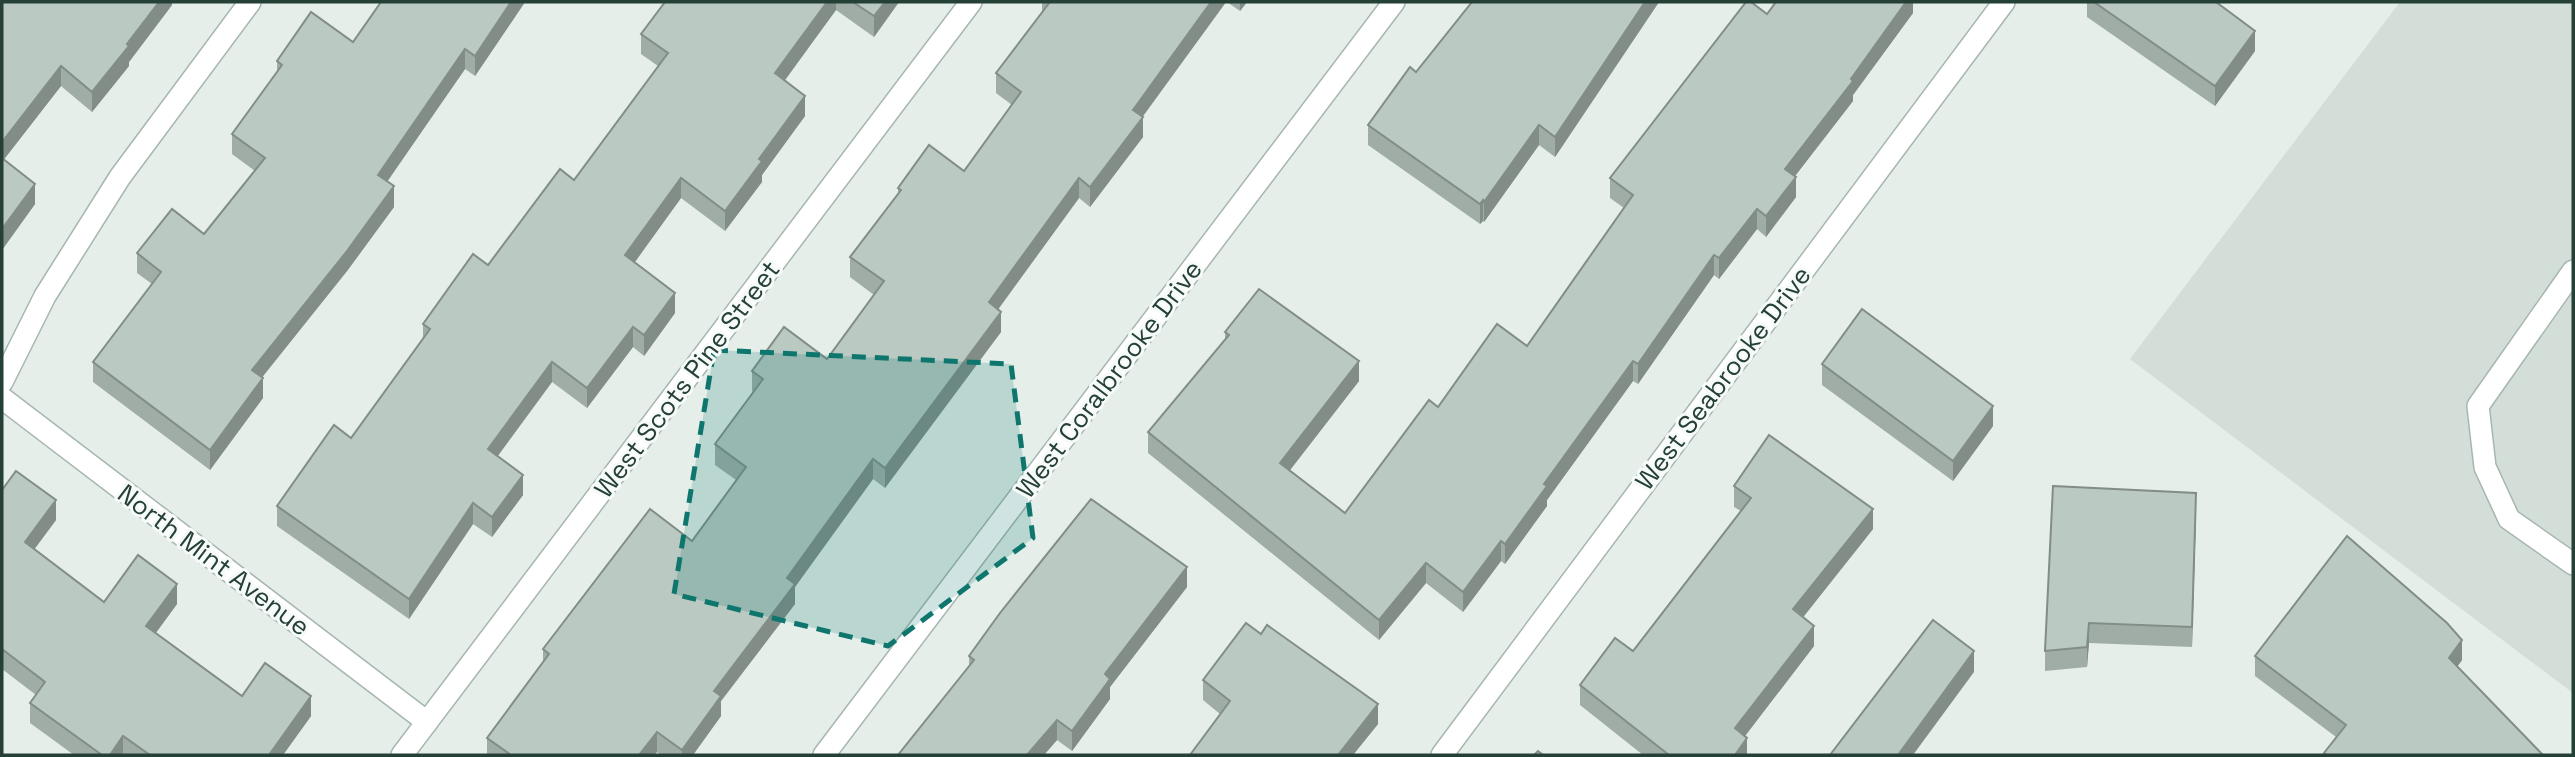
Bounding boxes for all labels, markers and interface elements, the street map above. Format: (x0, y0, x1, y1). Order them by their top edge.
street label: West Scots Pine Street (587, 253, 787, 505)
street label: West Coralbrooke Drive (1008, 253, 1210, 505)
street label: West Seabrooke Drive (1628, 259, 1818, 497)
street label: North Mint Avenue (111, 477, 317, 643)

